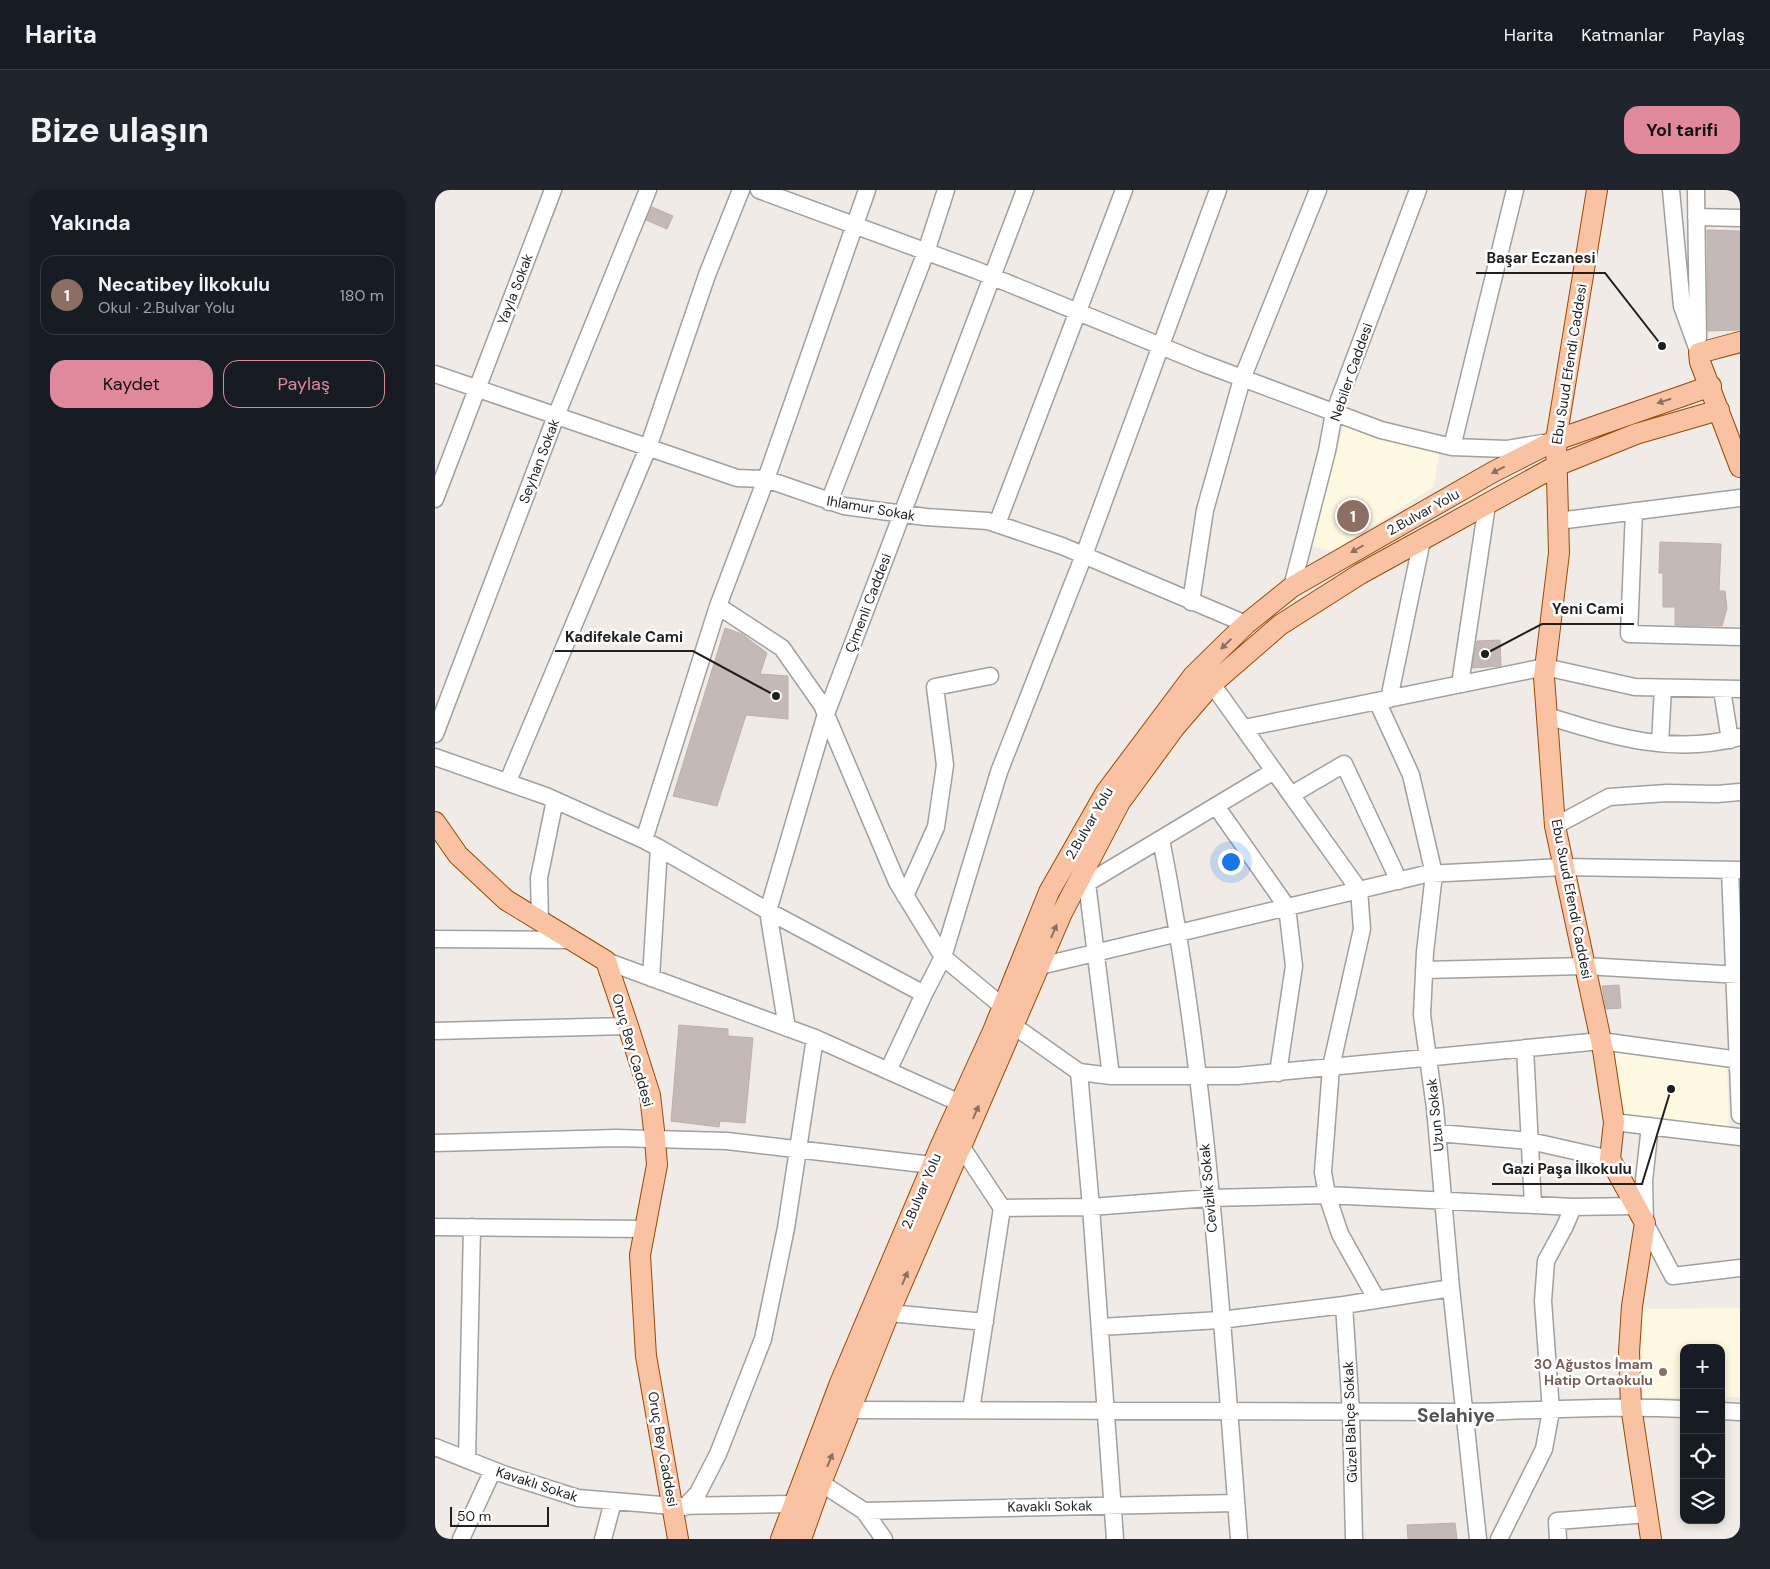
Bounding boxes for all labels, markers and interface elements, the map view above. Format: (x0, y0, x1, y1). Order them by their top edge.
text: Harita (25, 19, 97, 50)
text: Harita (1504, 23, 1553, 47)
text: Katmanlar (1581, 23, 1665, 47)
text: Paylaş (1693, 23, 1745, 47)
button: Yol tarifi (1624, 106, 1740, 154)
text: Bize ulaşın (30, 107, 209, 153)
text: Yakında (50, 209, 131, 237)
callout: Başar Eczanesi (1476, 243, 1605, 273)
text: Başar Eczanesi (1486, 248, 1596, 268)
street label: Yayla Sokak (493, 251, 537, 327)
text: Necatibey İlkokulu (98, 272, 270, 297)
street label: Ebu Suud Efendi Caddesi (1547, 282, 1591, 446)
text: 1 (64, 285, 70, 306)
text: 180 m (340, 285, 384, 306)
text: Okul · 2.Bulvar Yolu (98, 297, 235, 318)
street label: Nebiler Caddesi (1326, 320, 1376, 424)
button: Kaydet (50, 360, 213, 408)
button: Paylaş (223, 360, 385, 408)
one-way arrow (1657, 398, 1672, 406)
street label: Seyhan Sokak (515, 416, 563, 506)
one-way arrow (1491, 466, 1505, 474)
street label: 2.Bulvar Yolu (1384, 485, 1462, 539)
street label: Ihlamur Sokak (825, 491, 917, 525)
pin: 1 (1337, 497, 1369, 535)
one-way arrow (1350, 545, 1363, 554)
street label: Çimenli Caddesi (841, 551, 895, 655)
callout: Yeni Cami (1542, 594, 1634, 624)
text: Yeni Cami (1552, 599, 1624, 619)
callout: Kadifekale Cami (555, 621, 693, 651)
text: Kadifekale Cami (565, 627, 683, 647)
one-way arrow (1220, 638, 1232, 650)
street label: 2.Bulvar Yolu (1061, 784, 1117, 862)
street label: Ebu Suud Efendi Caddesi (1548, 818, 1596, 980)
your location (1218, 849, 1244, 875)
one-way arrow (1051, 924, 1059, 938)
street label: Oruç Bey Caddesi (608, 991, 658, 1109)
street label: Uzun Sokak (1422, 1078, 1448, 1152)
one-way arrow (972, 1105, 980, 1119)
street label: Cevizlik Sokak (1195, 1143, 1221, 1233)
street label: 2.Bulvar Yolu (897, 1151, 945, 1231)
callout: Gazi Paşa İlkokulu (1492, 1154, 1642, 1184)
text: Gazi Paşa İlkokulu (1502, 1159, 1632, 1179)
one-way arrow (901, 1271, 909, 1285)
map controls (1680, 1344, 1725, 1524)
button: + (1680, 1344, 1725, 1389)
place label: 30 Ağustos İmam Hatip Ortaokulu (1534, 1355, 1653, 1389)
street label: Güzel Bahçe Sokak (1339, 1361, 1361, 1483)
marker: 30 Ağustos İmam Hatip Ortaokulu (1657, 1366, 1669, 1378)
button: − (1680, 1389, 1725, 1434)
street label: Oruç Bey Caddesi (644, 1390, 682, 1508)
district label: Selahiye (1417, 1403, 1495, 1428)
button: locate (1680, 1434, 1725, 1479)
one-way arrow (827, 1453, 834, 1468)
street label: Kavaklı Sokak (494, 1462, 580, 1506)
button: layers (1680, 1479, 1725, 1524)
street label: Kavaklı Sokak (1007, 1496, 1093, 1516)
scale bar (450, 1504, 549, 1527)
text: 50 m (457, 1507, 491, 1525)

